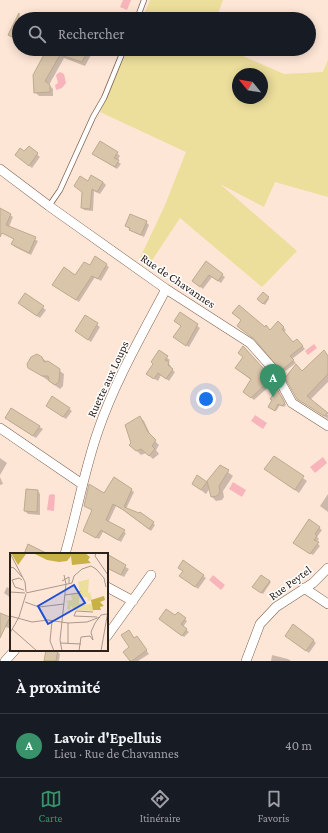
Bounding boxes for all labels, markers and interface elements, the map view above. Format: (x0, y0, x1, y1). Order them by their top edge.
search box (12, 12, 316, 56)
icon: search (26, 23, 48, 45)
text: Rechercher (58, 26, 125, 42)
north arrow (232, 68, 268, 104)
street label: Rue de Chavannes (138, 251, 218, 311)
street label: Ruette aux Loups (84, 338, 132, 419)
pin: A (260, 364, 286, 397)
your location (196, 389, 216, 409)
inset map (10, 553, 108, 651)
street label: Rue Peytel (266, 563, 314, 603)
text: À proximité (16, 678, 100, 697)
text: Lavoir d'Epelluis (54, 730, 161, 746)
text: A (25, 738, 33, 753)
text: 40 m (285, 738, 312, 753)
text: Lieu · Rue de Chavannes (54, 746, 179, 761)
tab: Carte (39, 788, 62, 824)
tab: Itinéraire (140, 788, 180, 824)
tab: Favoris (258, 788, 289, 824)

